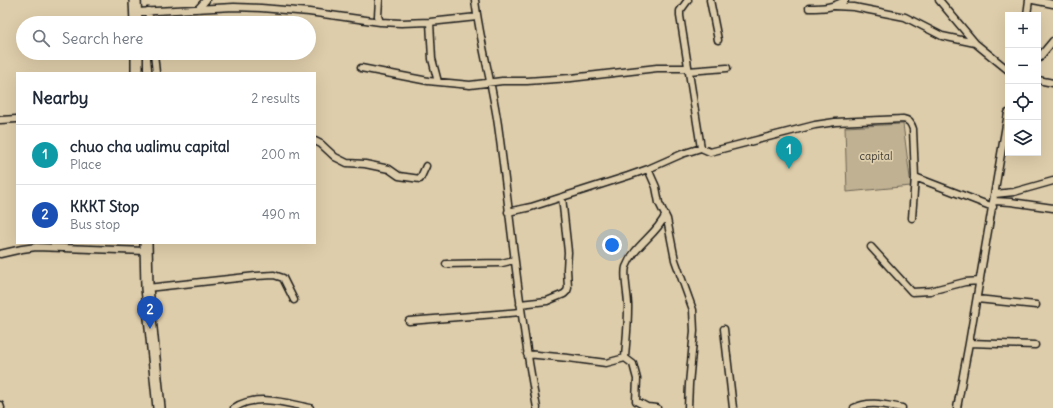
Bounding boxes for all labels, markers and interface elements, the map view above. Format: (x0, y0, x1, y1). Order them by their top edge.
map controls (1005, 12, 1041, 156)
button: + (1005, 12, 1041, 48)
search box (16, 16, 316, 60)
icon: search (30, 27, 52, 49)
text: Search here (62, 29, 143, 48)
button: − (1005, 48, 1041, 84)
button: locate (1005, 84, 1041, 120)
text: Nearby (32, 87, 88, 109)
text: 2 results (251, 90, 300, 107)
button: layers (1005, 120, 1041, 156)
pin: 1 (776, 136, 802, 169)
text: chuo cha ualimu capital (70, 137, 230, 156)
text: 1 (42, 146, 48, 163)
text: 200 m (261, 146, 300, 163)
park label: capital (860, 149, 892, 163)
text: Place (70, 156, 101, 173)
text: KKKT Stop (70, 197, 139, 216)
text: 2 (41, 206, 49, 223)
text: 490 m (262, 206, 300, 223)
text: Bus stop (70, 216, 120, 233)
your location (602, 235, 622, 255)
pin: 2 (137, 296, 163, 329)

